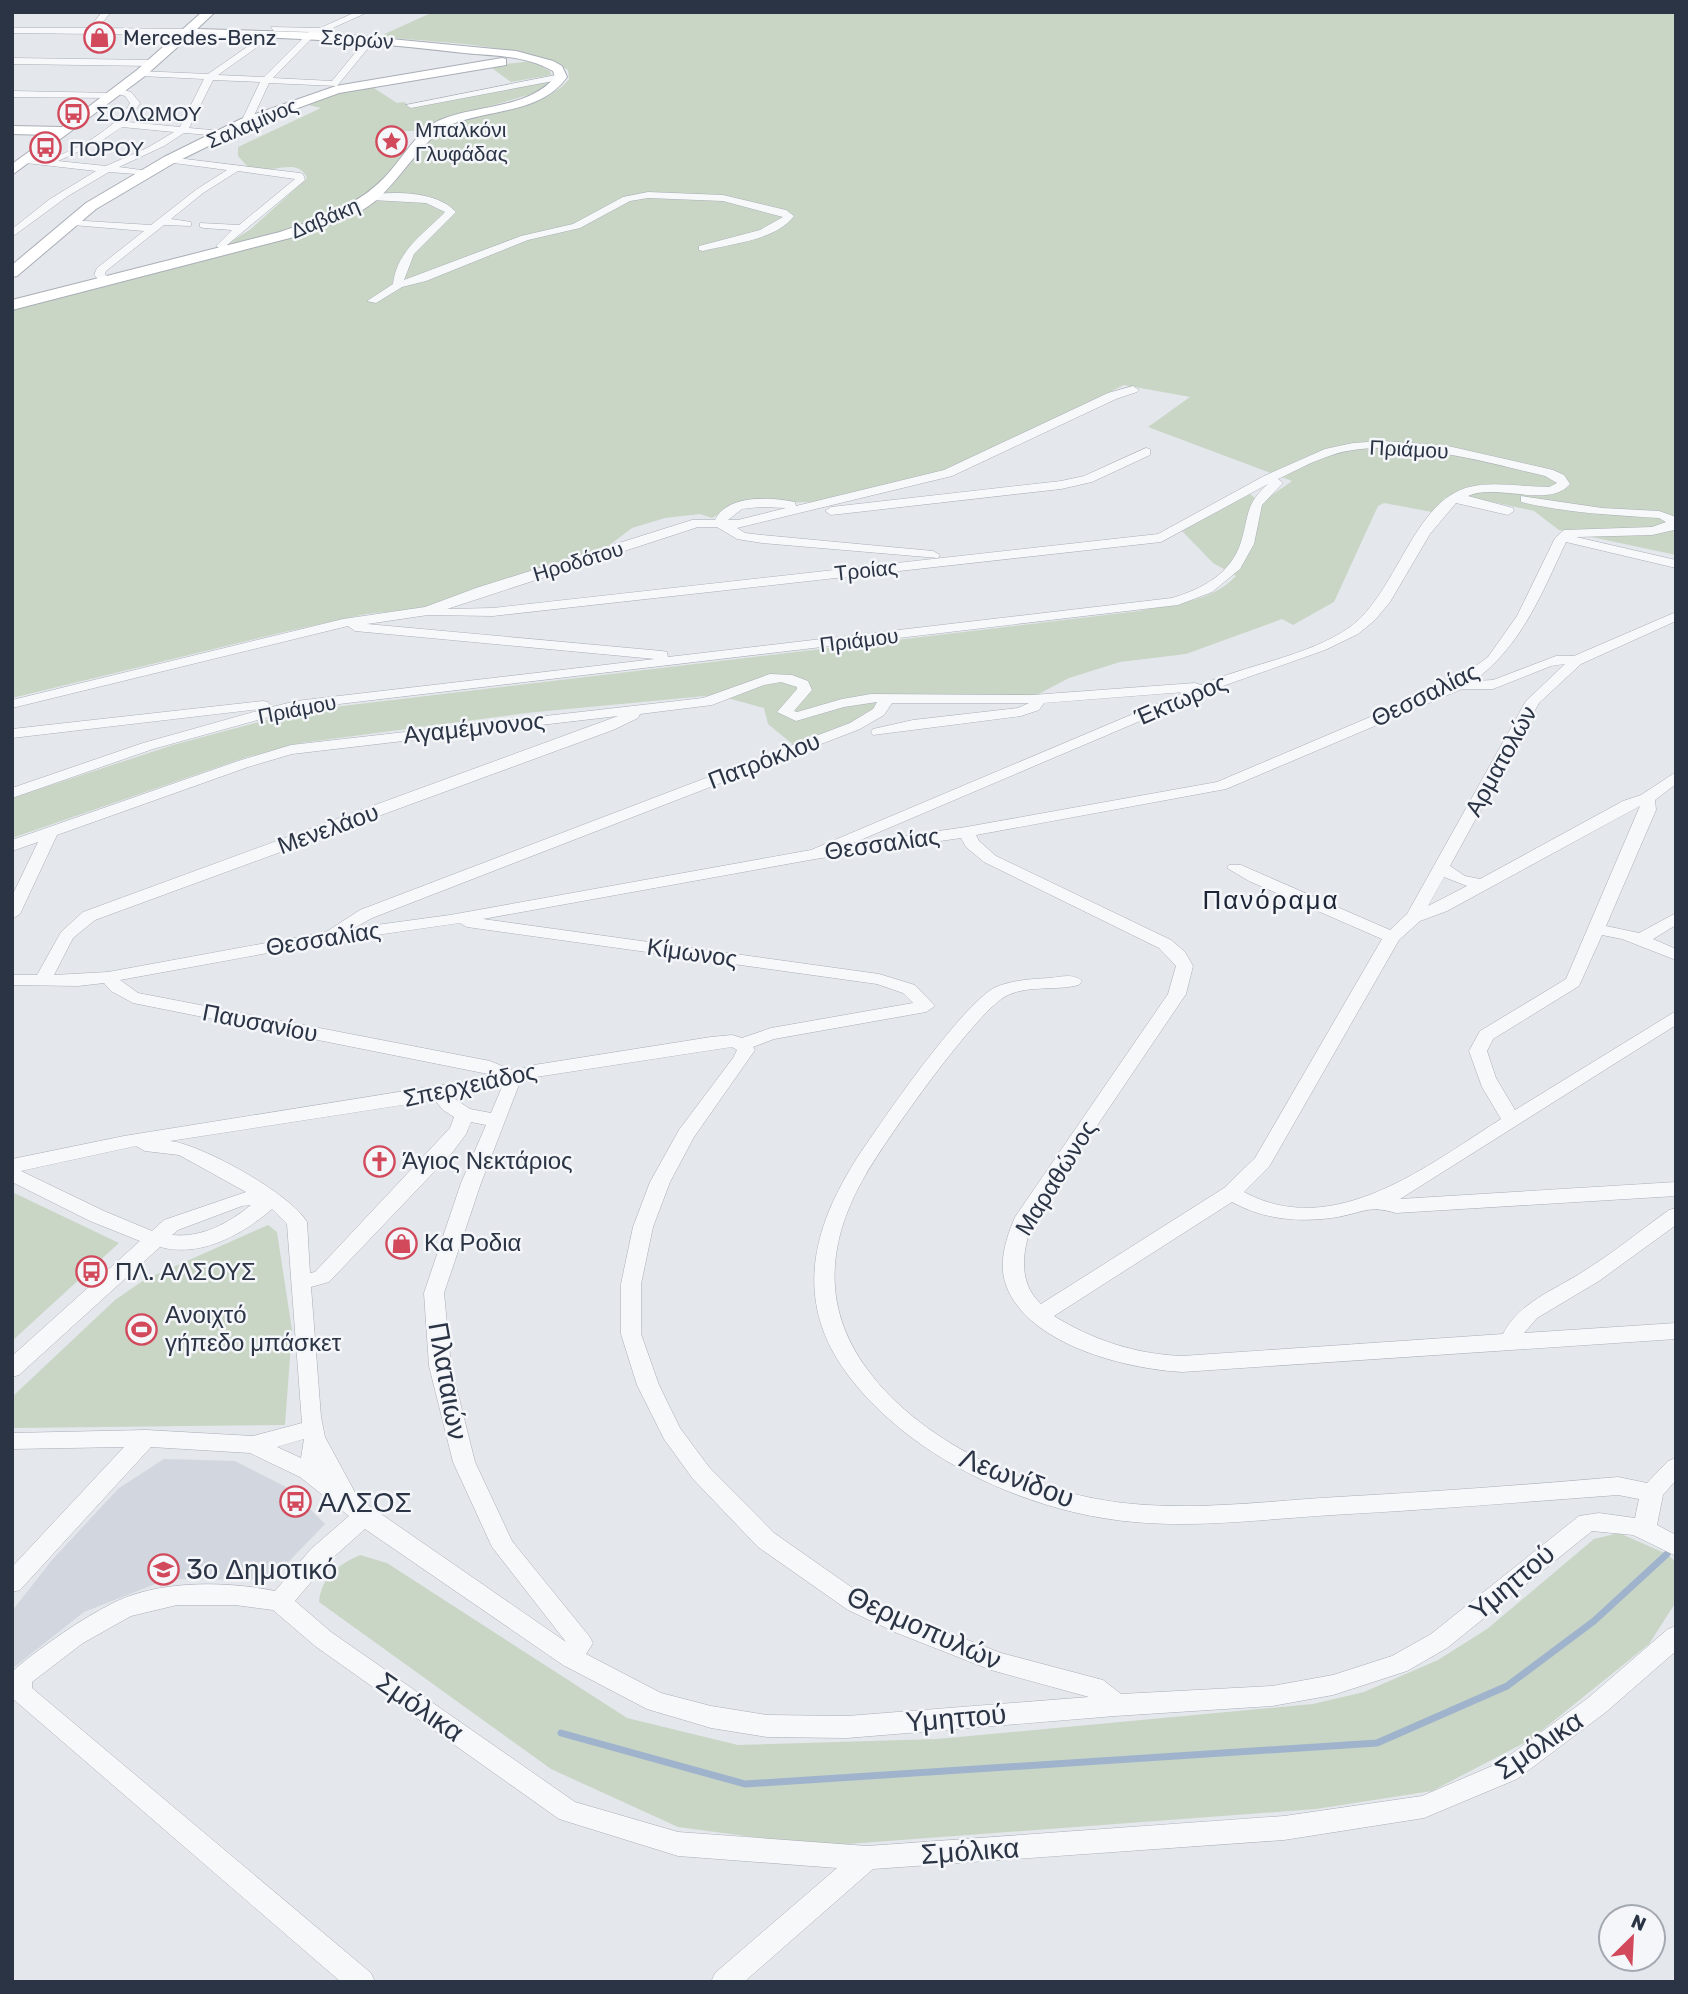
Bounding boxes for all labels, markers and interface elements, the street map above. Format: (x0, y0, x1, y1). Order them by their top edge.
shop icon: Mercedes-Benz (83, 20, 117, 54)
street label: Σερρών (320, 24, 394, 54)
place label: Mercedes-Benz (123, 25, 277, 50)
street label: Σαλαμίνος (203, 93, 301, 153)
bus stop icon: ΣΟΛΩΜΟΥ (56, 96, 90, 130)
place label: ΣΟΛΩΜΟΥ (96, 101, 202, 126)
place label: Μπαλκόνι Γλυφάδας (415, 117, 508, 166)
place icon: Μπαλκόνι Γλυφάδας (375, 124, 409, 158)
bus stop icon: ΠΟΡΟΥ (29, 131, 63, 165)
place label: ΠΟΡΟΥ (69, 136, 144, 161)
street label: Δαβάκη (287, 192, 363, 244)
street label: Πριάμου (1369, 434, 1449, 464)
street label: Ηροδότου (530, 535, 626, 587)
street label: Τροίας (833, 554, 899, 586)
street label: Πριάμου (818, 623, 900, 657)
street label: Θεσσαλίας (1367, 657, 1483, 733)
street label: Έκτωρος (1130, 668, 1231, 732)
street label: Πριάμου (256, 689, 338, 729)
street label: Αρματολών (1459, 701, 1543, 821)
street label: Αγαμέμνονος (402, 707, 546, 749)
street label: Πατρόκλου (704, 727, 824, 795)
street label: Μενελάου (274, 798, 382, 860)
street label: Θεσσαλίας (823, 822, 941, 866)
district label: Πανόραμα (1202, 885, 1340, 916)
street label: Θεσσαλίας (264, 916, 382, 962)
street label: Κίμωνος (645, 933, 739, 973)
street label: Παυσανίου (200, 998, 320, 1048)
street label: Σπερχειάδος (401, 1057, 539, 1113)
street label: Μαραθώνος (1010, 1115, 1102, 1241)
church icon: Άγιος Νεκτάριος (362, 1144, 396, 1178)
place label: Άγιος Νεκτάριος (402, 1147, 573, 1175)
shop icon: Κα Ροδια (384, 1226, 418, 1260)
place label: Κα Ροδια (424, 1229, 522, 1257)
bus stop icon: ΠΛ. ΑΛΣΟΥΣ (75, 1255, 109, 1289)
place label: ΠΛ. ΑΛΣΟΥΣ (115, 1258, 256, 1286)
place label: Ανοιχτό γήπεδο μπάσκετ (165, 1301, 342, 1357)
sports icon: Ανοιχτό γήπεδο μπάσκετ (125, 1312, 159, 1346)
street label: Πλαταιών (421, 1320, 475, 1442)
street label: Λεωνίδου (955, 1441, 1079, 1515)
bus stop icon: ΑΛΣΟΣ (278, 1485, 312, 1519)
place label: ΑΛΣΟΣ (318, 1486, 412, 1519)
street label: Υμηττού (1463, 1537, 1561, 1627)
school or university icon: 3ο Δημοτικό (146, 1552, 180, 1586)
place label: 3ο Δημοτικό (186, 1553, 337, 1586)
street label: Θερμοπυλών (842, 1579, 1006, 1677)
street label: Σμόλικα (370, 1665, 470, 1749)
street label: Υμηττού (904, 1697, 1008, 1739)
street label: Σμόλικα (1489, 1704, 1589, 1786)
street label: Σμόλικα (920, 1831, 1020, 1871)
north arrow (1597, 1903, 1667, 1973)
text: N (1628, 1910, 1650, 1936)

